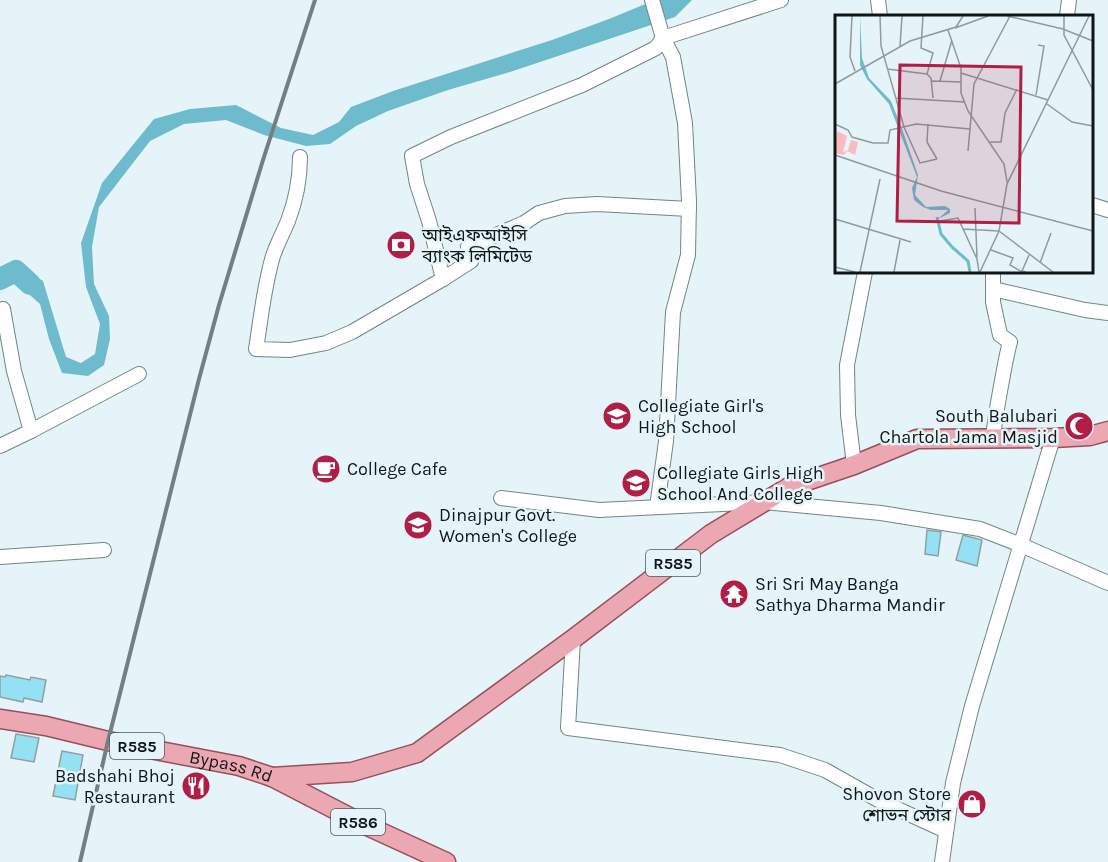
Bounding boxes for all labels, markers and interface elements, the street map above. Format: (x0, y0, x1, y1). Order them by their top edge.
inset map (835, 15, 1093, 273)
place label: আইএফআইসি ব্যাংক লিমিটেড (421, 224, 532, 267)
bank icon: আইএফআইসি ব্যাংক লিমিটেড (385, 229, 417, 261)
place label: Collegiate Girl's High School (638, 395, 764, 438)
school or university icon: Collegiate Girl's High School (601, 400, 633, 432)
place label: South Balubari Chartola Jama Masjid (879, 405, 1058, 448)
mosque icon: South Balubari Chartola Jama Masjid (1063, 410, 1095, 442)
cafe icon: College Cafe (310, 453, 342, 485)
place label: College Cafe (347, 458, 447, 480)
place label: Collegiate Girls High School And College (657, 462, 824, 505)
school or university icon: Collegiate Girls High School And College (620, 467, 652, 499)
place label: Dinajpur Govt. Women's College (439, 504, 577, 547)
school or university icon: Dinajpur Govt. Women's College (402, 509, 434, 541)
road number: R585 (646, 550, 700, 576)
place label: Sri Sri May Banga Sathya Dharma Mandir (755, 573, 945, 616)
temple icon: Sri Sri May Banga Sathya Dharma Mandir (718, 578, 750, 610)
road number: R585 (110, 733, 164, 759)
street label: Bypass Rd (188, 746, 275, 787)
place label: Badshahi Bhoj Restaurant (55, 765, 175, 808)
restaurant icon: Badshahi Bhoj Restaurant (180, 770, 212, 802)
place label: Shovon Store শোভন স্টোর (842, 783, 951, 826)
shop icon: Shovon Store শোভন স্টোর (956, 788, 988, 820)
road number: R586 (331, 809, 385, 835)

